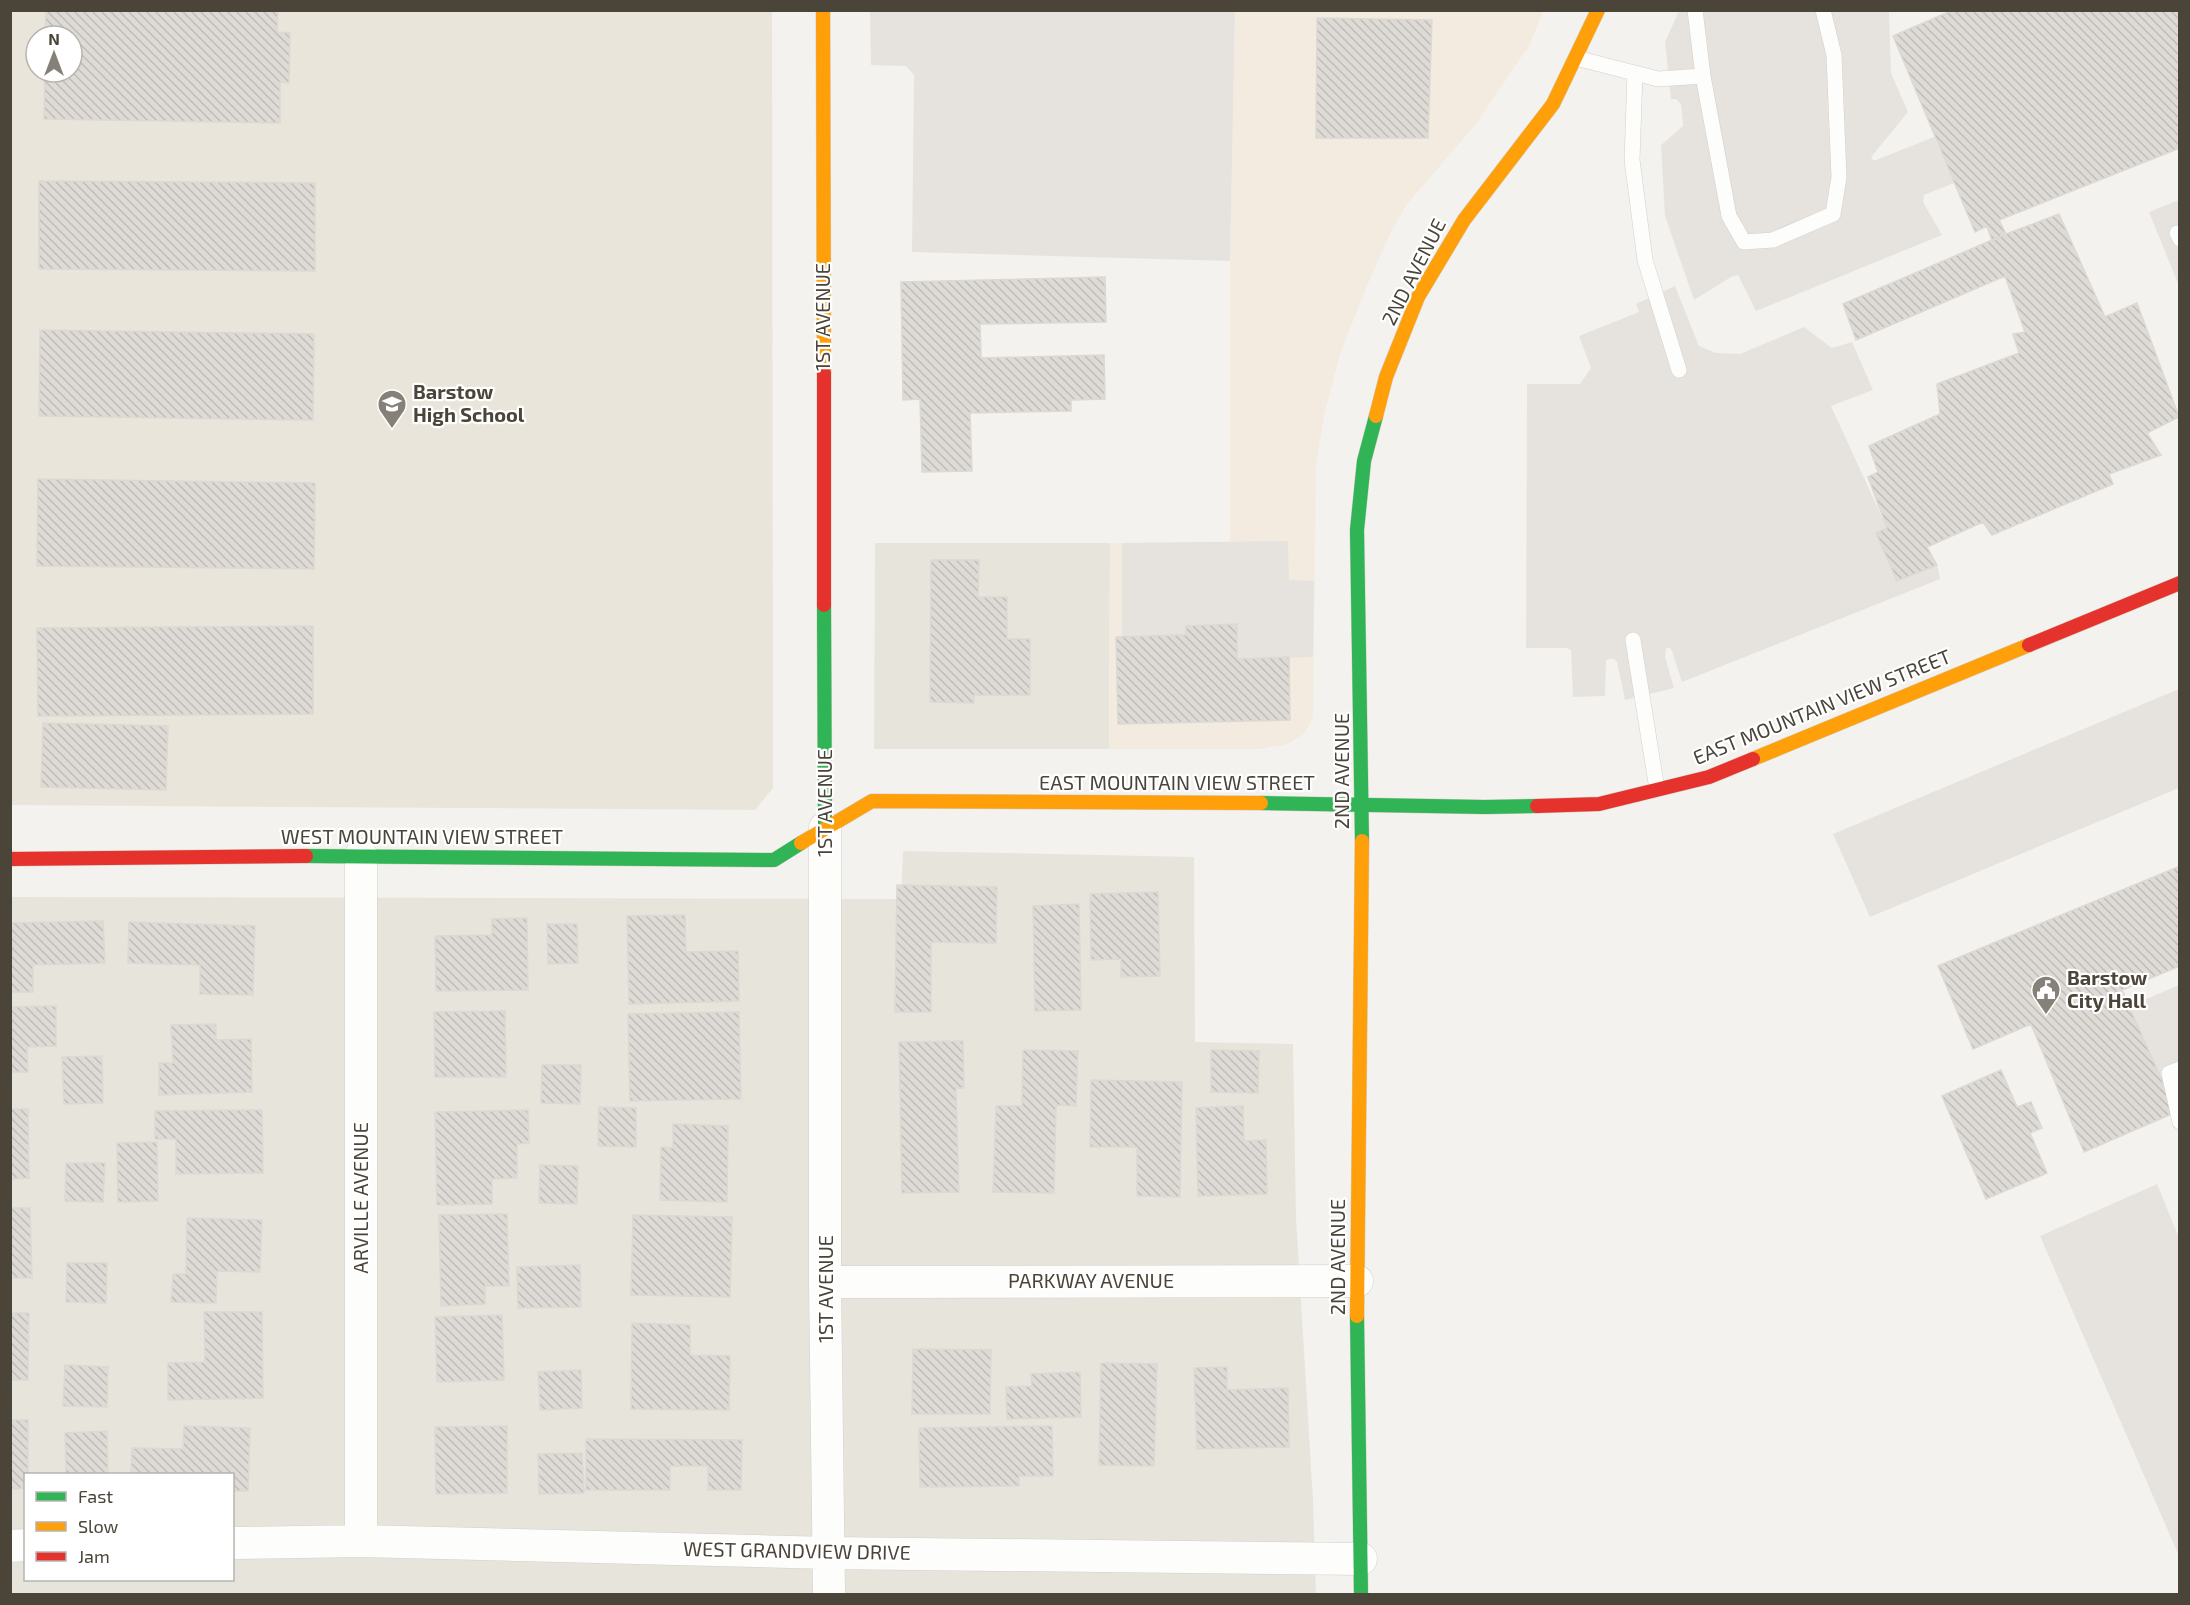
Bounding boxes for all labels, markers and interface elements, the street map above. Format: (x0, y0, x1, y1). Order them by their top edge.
north arrow (24, 24, 84, 84)
text: N (48, 29, 60, 48)
street label: 2ND AVENUE (1376, 214, 1450, 329)
street label: 1ST AVENUE (810, 263, 834, 371)
place label: Barstow High School (413, 379, 525, 426)
school or university icon: Barstow High School (376, 388, 408, 430)
street label: EAST MOUNTAIN VIEW STREET (1689, 643, 1954, 769)
street label: 2ND AVENUE (1329, 713, 1353, 829)
street label: 1ST AVENUE (812, 749, 836, 857)
street label: EAST MOUNTAIN VIEW STREET (1039, 770, 1315, 794)
street label: WEST MOUNTAIN VIEW STREET (281, 824, 564, 848)
place label: Barstow City Hall (2067, 965, 2147, 1013)
public building icon: Barstow City Hall (2030, 974, 2062, 1016)
street label: ARVILLE AVENUE (348, 1122, 372, 1274)
street label: 2ND AVENUE (1325, 1199, 1349, 1315)
street label: 1ST AVENUE (813, 1235, 837, 1343)
street label: PARKWAY AVENUE (1008, 1268, 1174, 1292)
legend (24, 1473, 234, 1581)
text: Fast (78, 1485, 113, 1507)
text: Slow (78, 1515, 119, 1537)
street label: WEST GRANDVIEW DRIVE (683, 1536, 911, 1564)
text: Jam (78, 1545, 110, 1567)

